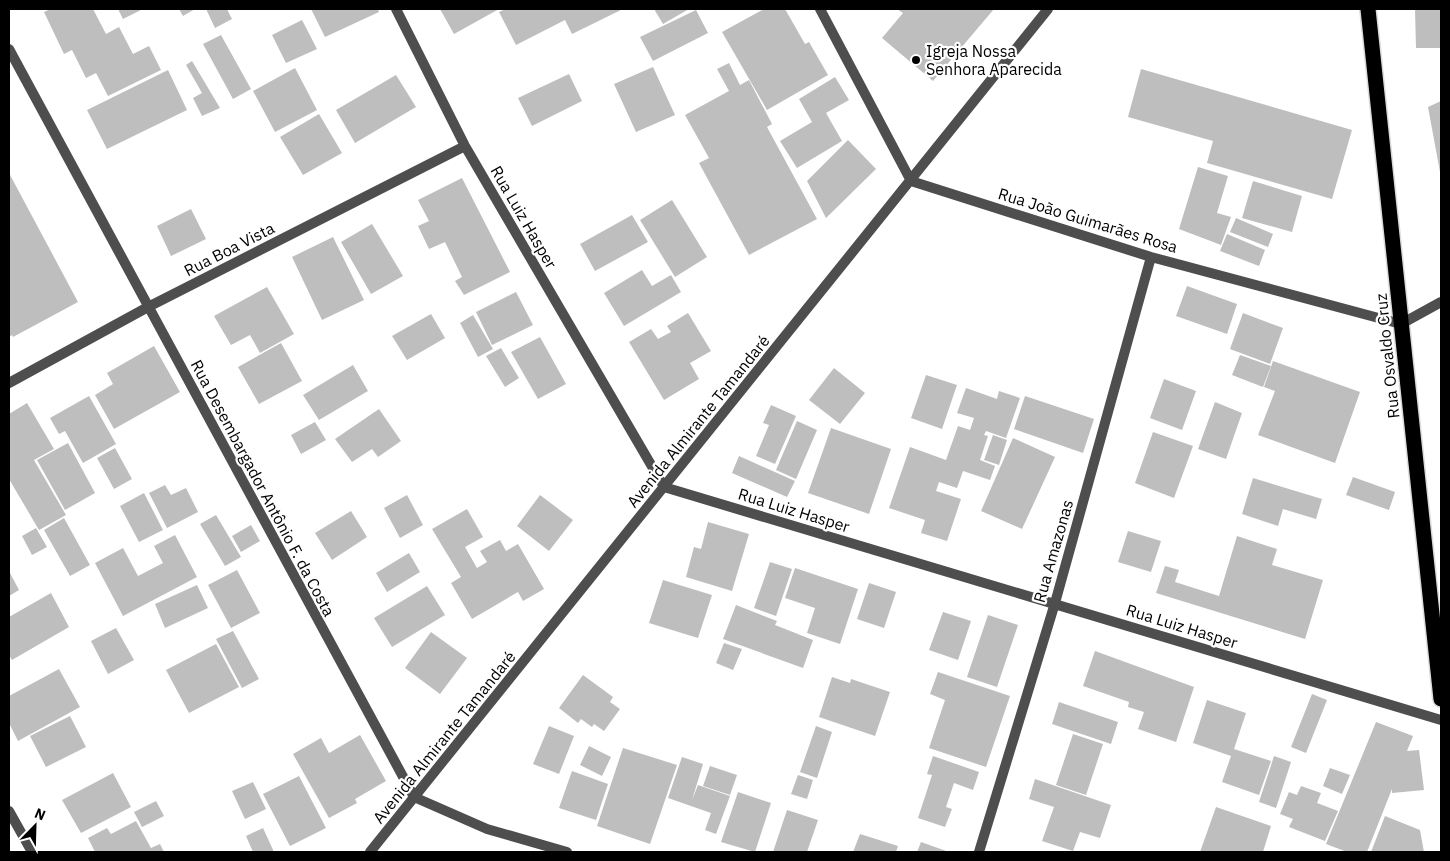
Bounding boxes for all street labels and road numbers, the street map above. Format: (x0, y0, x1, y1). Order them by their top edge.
street label: Rua Luiz Hasper (486, 162, 562, 272)
street label: Rua João Guimarães Rosa (996, 183, 1181, 257)
street label: Rua Boa Vista (180, 217, 278, 280)
street label: Rua Osvaldo Cruz (1370, 293, 1404, 419)
street label: Avenida Almirante Tamandaré (622, 331, 774, 511)
street label: Rua Desembargador Antônio F. da Costa (187, 356, 340, 620)
street label: Rua Luiz Hasper (736, 484, 852, 536)
street label: Rua Amazonas (1029, 497, 1077, 605)
street label: Rua Luiz Hasper (1124, 600, 1240, 652)
street label: Avenida Almirante Tamandaré (368, 647, 520, 827)

